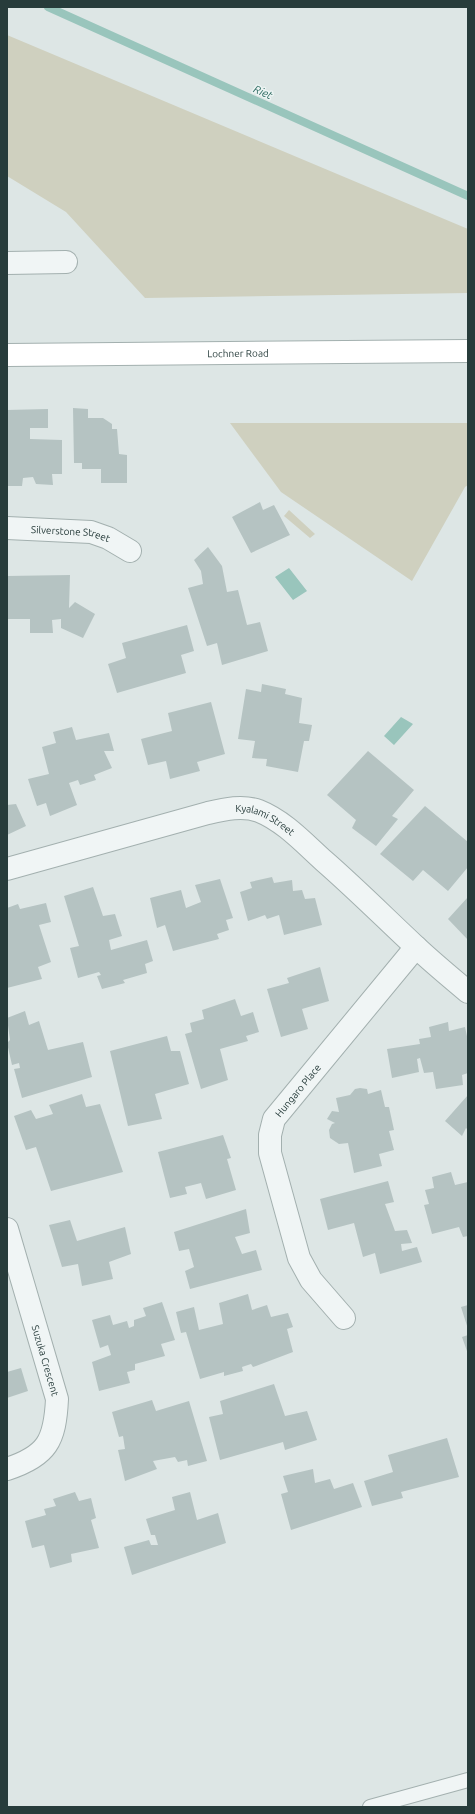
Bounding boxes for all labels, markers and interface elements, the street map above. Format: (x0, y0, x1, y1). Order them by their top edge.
water label: Riet (252, 83, 275, 102)
street label: Lochner Road (207, 348, 269, 359)
street label: Silverstone Street (31, 524, 112, 544)
street label: Kyalami Street (235, 803, 297, 838)
street label: Hungaro Place (273, 1062, 323, 1119)
street label: Suzuka Crescent (30, 1324, 61, 1397)

